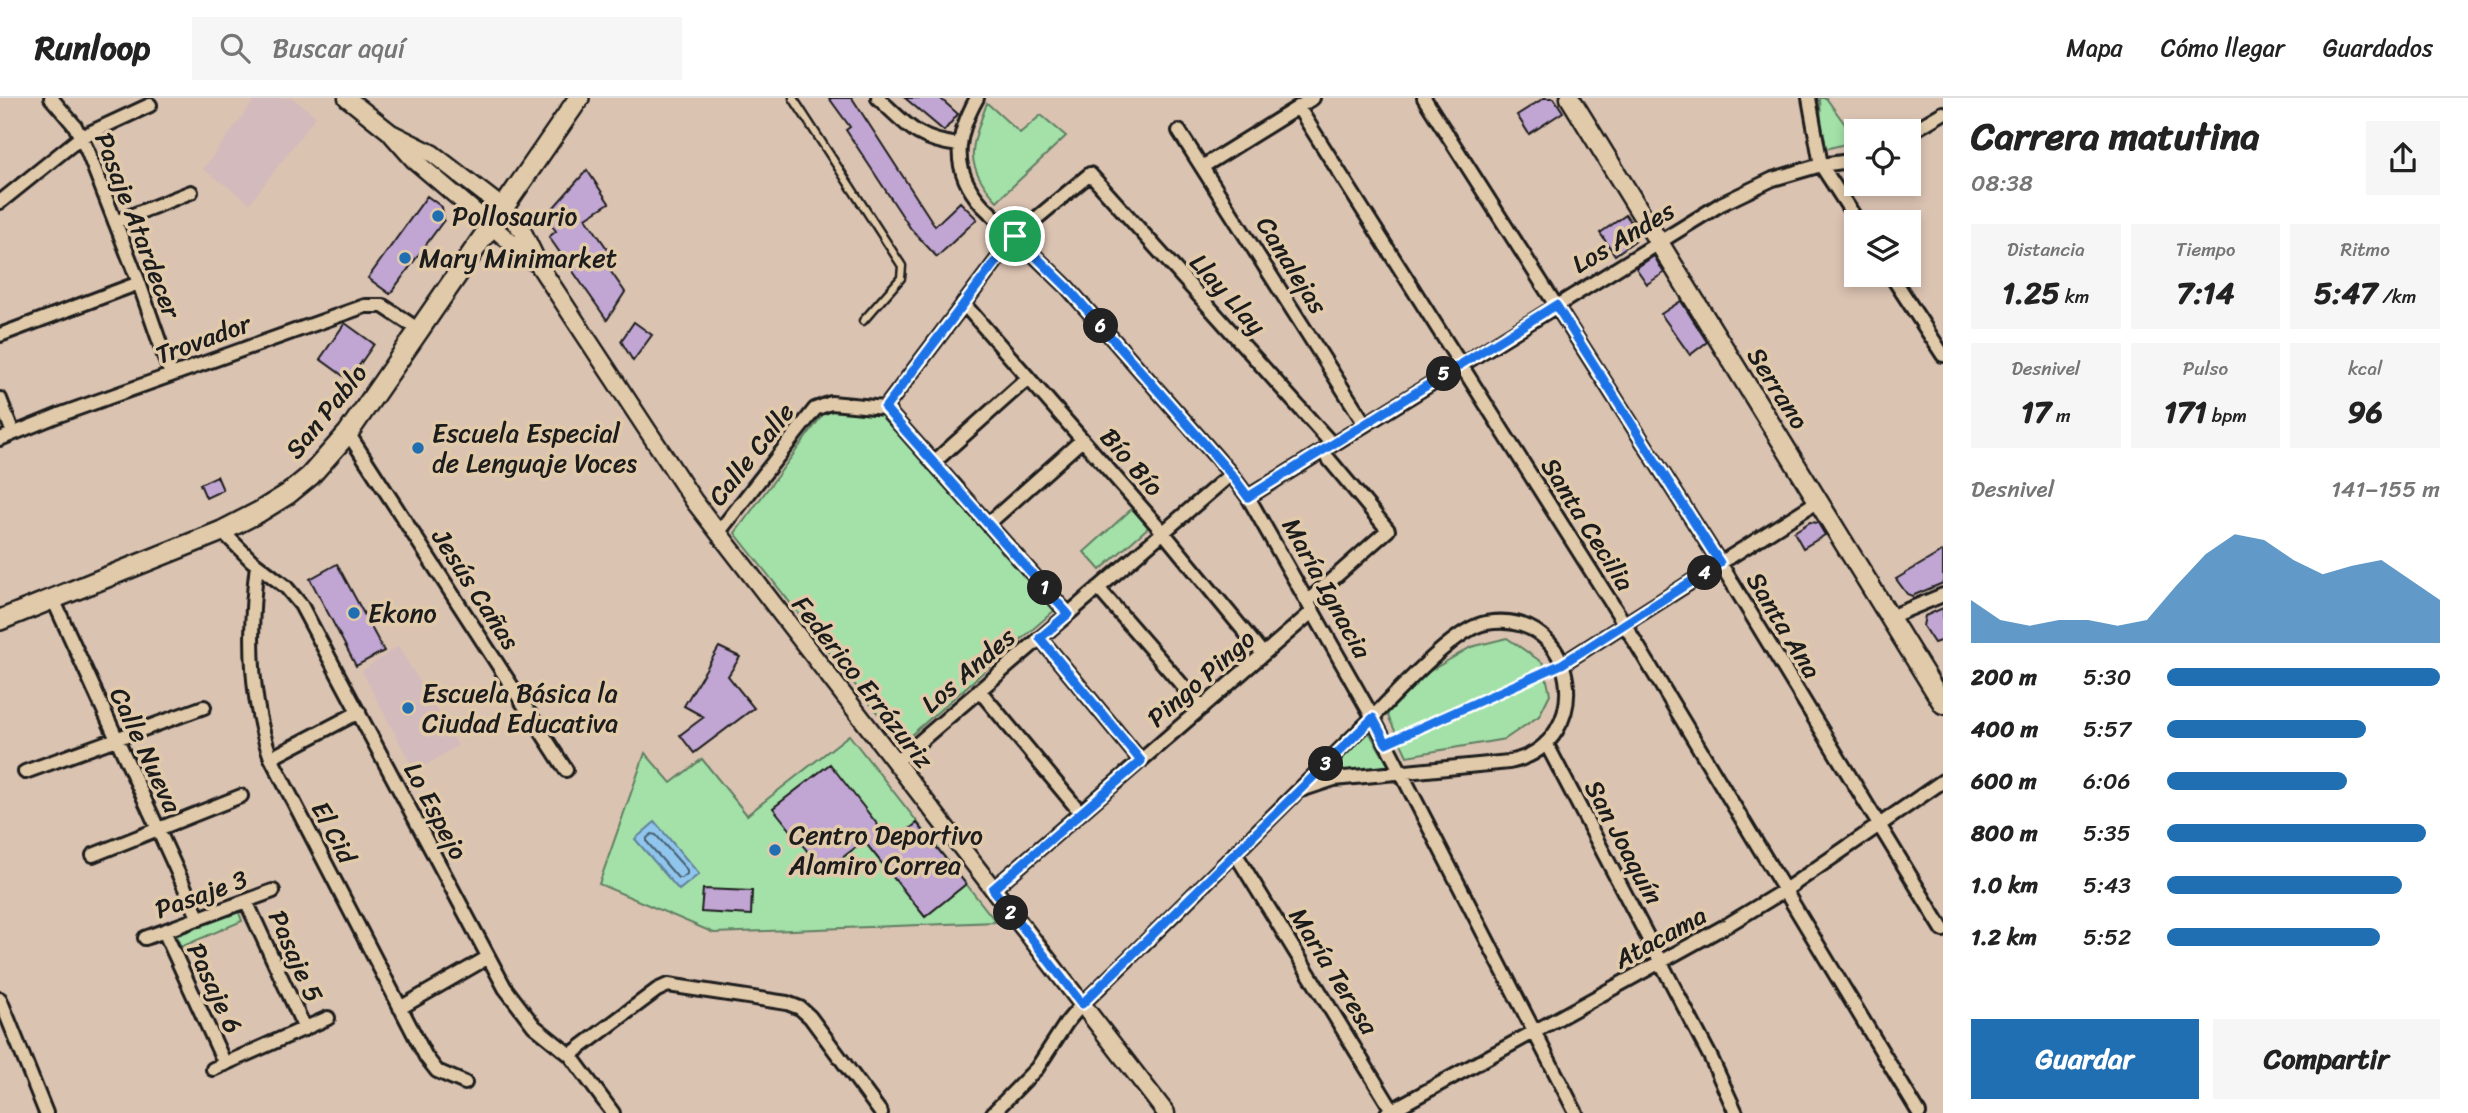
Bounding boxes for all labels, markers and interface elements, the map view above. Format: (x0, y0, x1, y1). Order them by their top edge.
search box (192, 17, 682, 80)
text: Runloop (35, 19, 150, 77)
text: Buscar aquí (272, 25, 405, 71)
text: Mapa (2066, 27, 2123, 69)
text: Cómo llegar (2161, 27, 2285, 69)
text: Guardados (2323, 27, 2433, 69)
icon: search (216, 29, 254, 67)
text: Carrera matutina (1971, 103, 2260, 170)
map controls (1844, 119, 1921, 287)
button: locate (1844, 119, 1921, 196)
button: share (2366, 121, 2440, 195)
street label: Pasaje Atardecer (81, 125, 195, 326)
text: 08:38 (1971, 163, 2033, 204)
street label: Los Andes (1562, 187, 1685, 286)
place label: Pollosaurio (452, 193, 578, 239)
pin (985, 206, 1045, 266)
street label: Canalejas (1244, 207, 1341, 324)
marker: Pollosaurio (430, 208, 446, 224)
button: layers (1844, 210, 1921, 287)
icon: arrive (996, 217, 1034, 255)
text: Distancia (2007, 233, 2085, 266)
text: Tiempo (2176, 233, 2235, 266)
text: Ritmo (2341, 233, 2390, 266)
place label: Mary Minimarket (419, 235, 617, 281)
street label: Llay Llay (1178, 242, 1278, 346)
marker: Mary Minimarket (397, 250, 413, 266)
text: 1.25 (2002, 266, 2060, 320)
text: 7:14 (2177, 266, 2234, 320)
text: 5:47 (2314, 266, 2377, 320)
text: km (2060, 280, 2089, 313)
text: /km (2377, 280, 2416, 313)
street label: Trovador (149, 300, 258, 377)
pin: 6 (1084, 308, 1118, 344)
text: 6 (1095, 309, 1106, 342)
street label: Serrano (1734, 337, 1822, 439)
text: Desnivel (2011, 352, 2080, 385)
text: Pulso (2183, 352, 2228, 385)
text: kcal (2348, 352, 2382, 385)
street label: San Pablo (273, 353, 379, 469)
pin: 5 (1426, 356, 1462, 392)
text: 5 (1438, 357, 1449, 390)
text: 17 (2021, 385, 2051, 439)
text: 171 (2164, 385, 2207, 439)
text: 96 (2347, 385, 2383, 439)
street label: Calle Calle (695, 392, 807, 516)
text: m (2051, 399, 2071, 432)
text: bpm (2207, 399, 2247, 432)
place label: Escuela Especial de Lenguaje Voces (432, 410, 637, 486)
street label: Bío Bío (1088, 416, 1176, 508)
marker: Escuela Especial de Lenguaje Voces (410, 440, 426, 456)
street label: Santa Cecilia (1528, 448, 1648, 600)
text: Desnivel (1971, 469, 2054, 510)
text: 141–155 m (2331, 469, 2440, 510)
street label: María Ignacia (1269, 509, 1385, 668)
street label: Jesús Cañas (419, 518, 533, 659)
pin: 4 (1688, 556, 1722, 590)
text: 4 (1699, 556, 1710, 589)
street label: Santa Ana (1734, 562, 1834, 688)
pin: 1 (1028, 570, 1062, 606)
text: 1 (1040, 571, 1049, 604)
street label: Federico Errázuriz (780, 585, 946, 780)
place label: Ekono (368, 590, 437, 636)
marker: Ekono (346, 605, 362, 621)
street label: Los Andes (910, 615, 1027, 725)
street label: Pingo Pingo (1136, 617, 1266, 739)
text: 200 m (1971, 657, 2037, 698)
text: 5:30 (2083, 657, 2131, 698)
place label: Escuela Básica la Ciudad Educativa (422, 670, 618, 746)
street label: Calle Nueva (97, 679, 196, 822)
marker: Escuela Básica la Ciudad Educativa (400, 700, 416, 716)
text: 400 m (1971, 709, 2038, 750)
text: 5:57 (2083, 709, 2131, 750)
pin: 3 (1308, 746, 1344, 782)
text: 3 (1320, 747, 1331, 780)
street label: Lo Espejo (391, 753, 481, 869)
text: 600 m (1971, 761, 2037, 802)
text: 6:06 (2083, 761, 2131, 802)
street label: San Joaquín (1572, 771, 1676, 913)
street label: El Cid (298, 792, 371, 874)
place label: Centro Deportivo Alamiro Correa (788, 812, 983, 888)
text: 800 m (1971, 813, 2038, 854)
text: 5:35 (2083, 813, 2131, 854)
marker: Centro Deportivo Alamiro Correa (767, 842, 783, 858)
street label: Pasaje 3 (148, 856, 254, 932)
text: 1.0 km (1971, 865, 2038, 906)
text: 5:43 (2083, 865, 2131, 906)
street label: Atacama (1604, 893, 1715, 982)
pin: 2 (993, 896, 1028, 930)
text: 2 (1005, 896, 1016, 929)
street label: María Teresa (1276, 898, 1392, 1045)
street label: Pasaje 5 (255, 902, 337, 1010)
text: 1.2 km (1971, 917, 2037, 958)
text: 5:52 (2083, 917, 2131, 958)
street label: Pasaje 6 (174, 935, 256, 1041)
button: Guardar (1971, 1019, 2199, 1099)
button: Compartir (2213, 1019, 2440, 1099)

